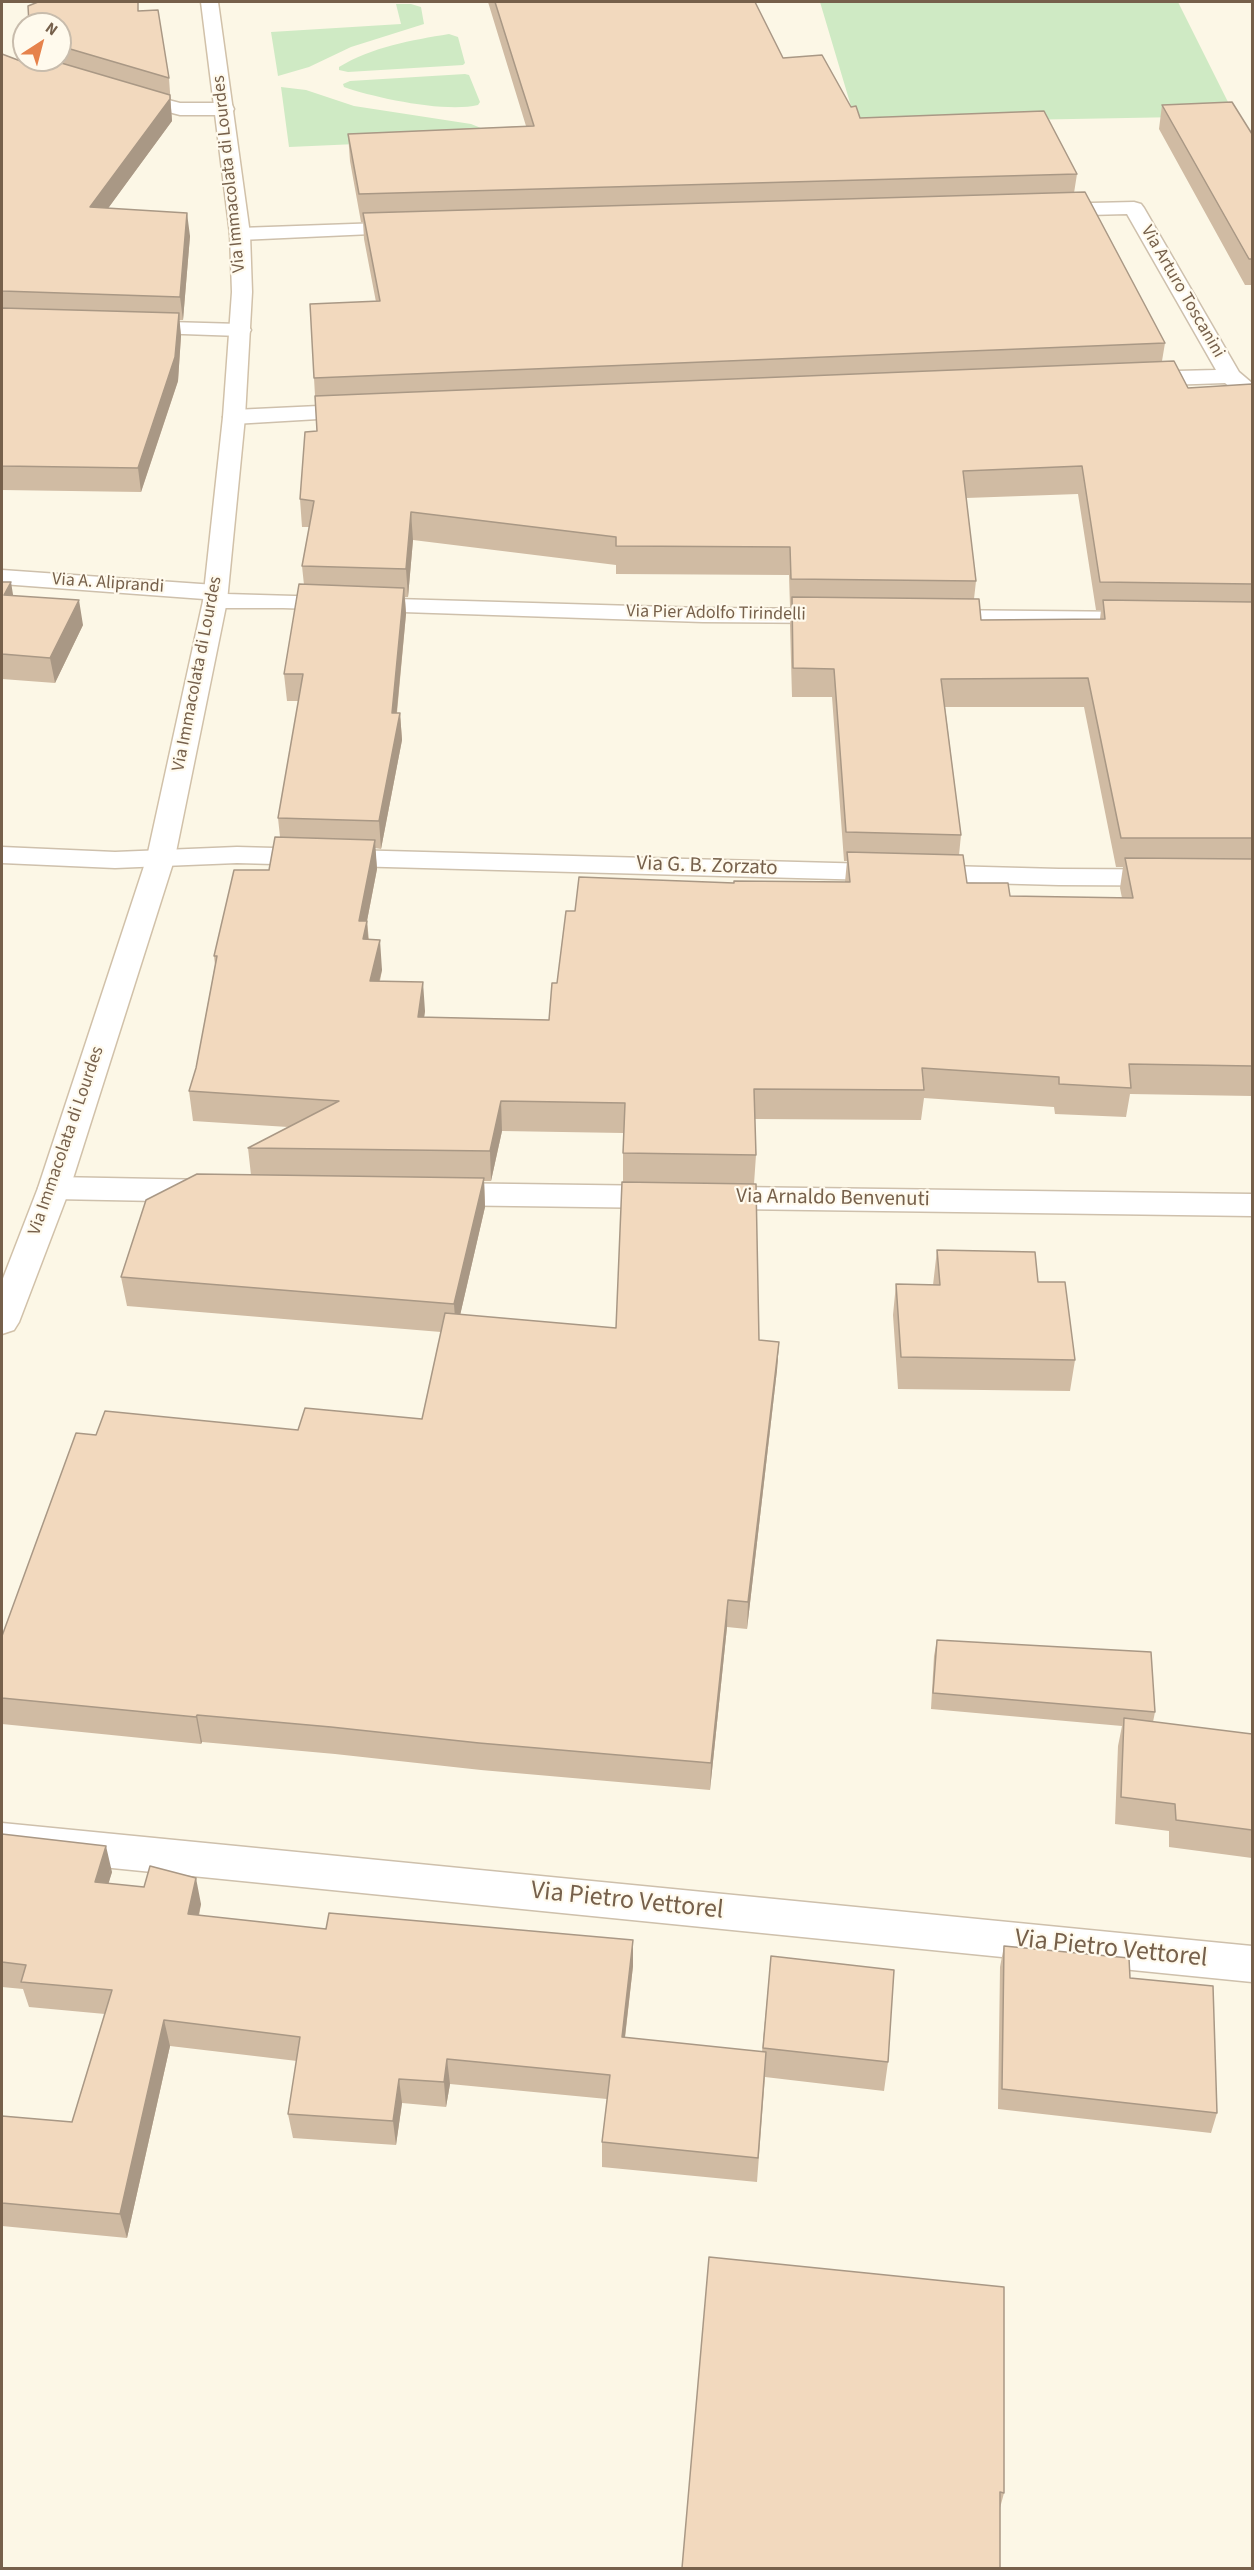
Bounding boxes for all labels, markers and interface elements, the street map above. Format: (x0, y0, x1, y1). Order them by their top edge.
north arrow (12, 12, 72, 72)
text: N (41, 17, 62, 41)
street label: Via Immacolata di Lourdes (209, 74, 251, 274)
street label: Via Arturo Toscanini (1135, 222, 1229, 362)
street label: Via A. Aliprandi (51, 569, 165, 599)
street label: Via Immacolata di Lourdes (169, 575, 227, 773)
street label: Via Pier Adolfo Tirindelli (626, 602, 806, 626)
street label: Via G. B. Zorzato (636, 852, 778, 882)
street label: Via Immacolata di Lourdes (25, 1044, 109, 1238)
street label: Via Arnaldo Benvenuti (736, 1185, 930, 1213)
street label: Via Pietro Vettorel (529, 1876, 725, 1928)
street label: Via Pietro Vettorel (1013, 1924, 1209, 1976)

